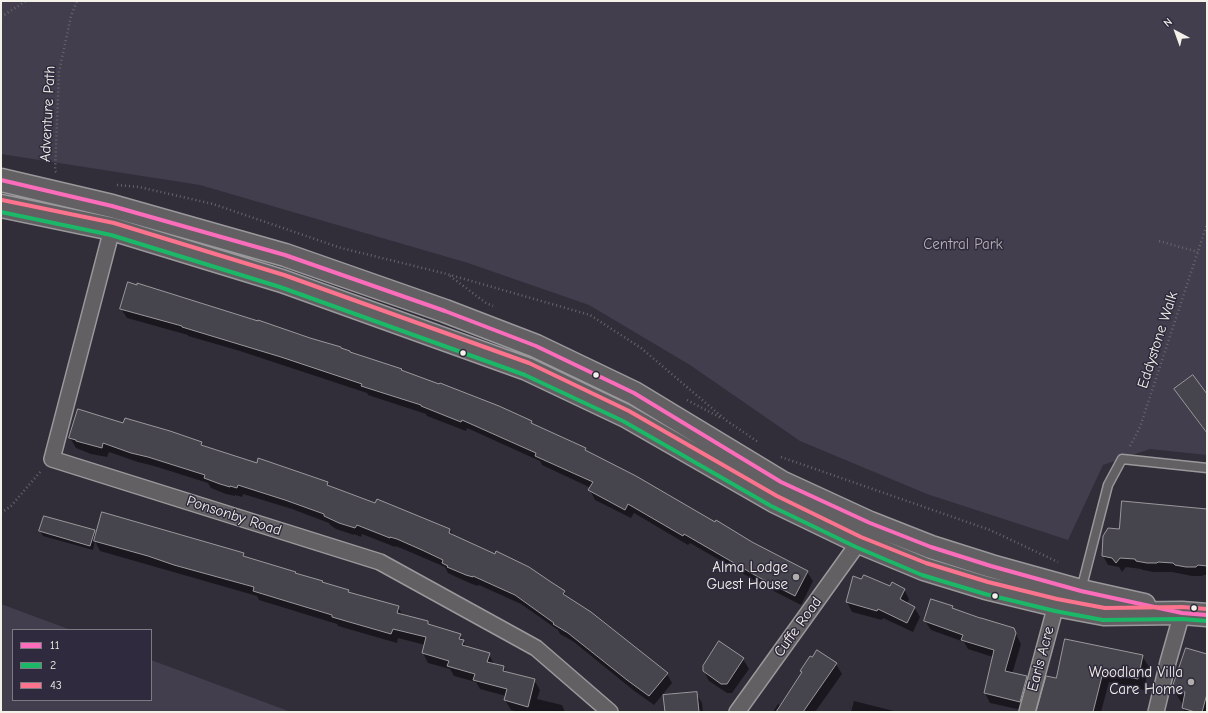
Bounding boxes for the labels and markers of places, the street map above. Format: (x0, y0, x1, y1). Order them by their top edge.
unlabelled marker (458, 348, 468, 358)
unlabelled marker (591, 370, 601, 380)
place label: Alma Lodge Guest House (706, 559, 788, 594)
marker: Alma Lodge Guest House (791, 572, 801, 582)
unlabelled marker (990, 591, 1000, 601)
unlabelled marker (1189, 603, 1199, 613)
place label: Woodland Villa Care Home (1089, 664, 1183, 699)
marker: Woodland Villa Care Home (1186, 677, 1196, 687)

